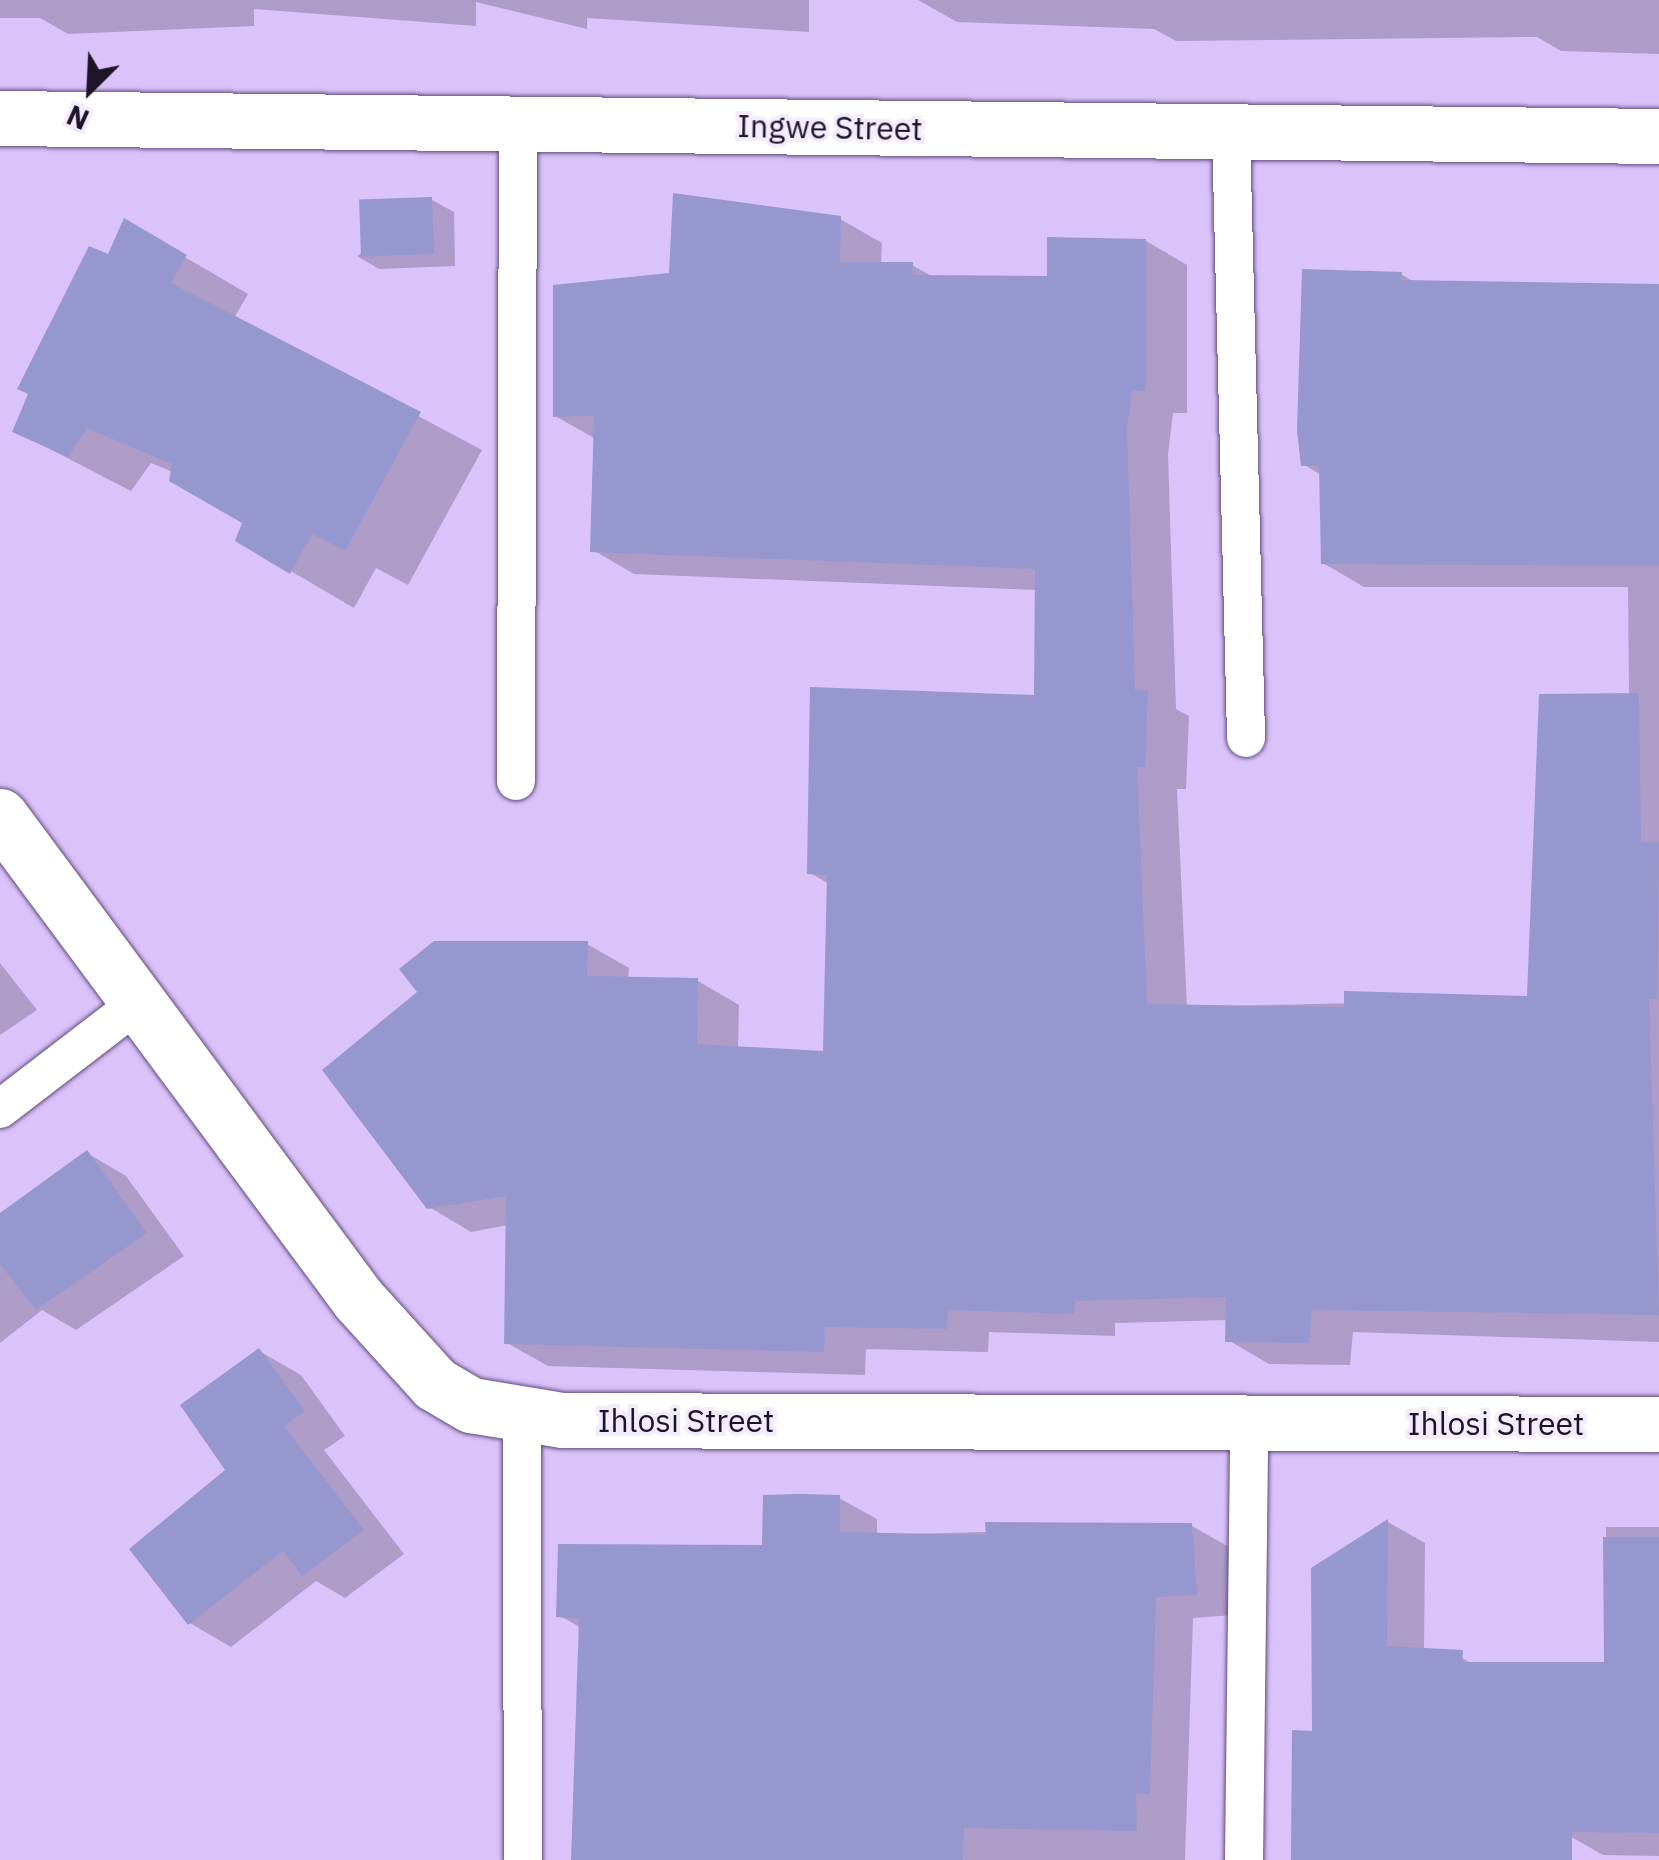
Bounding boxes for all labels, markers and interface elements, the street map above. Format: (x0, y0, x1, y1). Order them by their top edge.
north arrow (40, 40, 140, 140)
text: N (61, 97, 94, 139)
street label: Ingwe Street (737, 106, 923, 148)
street label: Ihlosi Street (598, 1401, 774, 1439)
street label: Ihlosi Street (1408, 1404, 1584, 1442)

